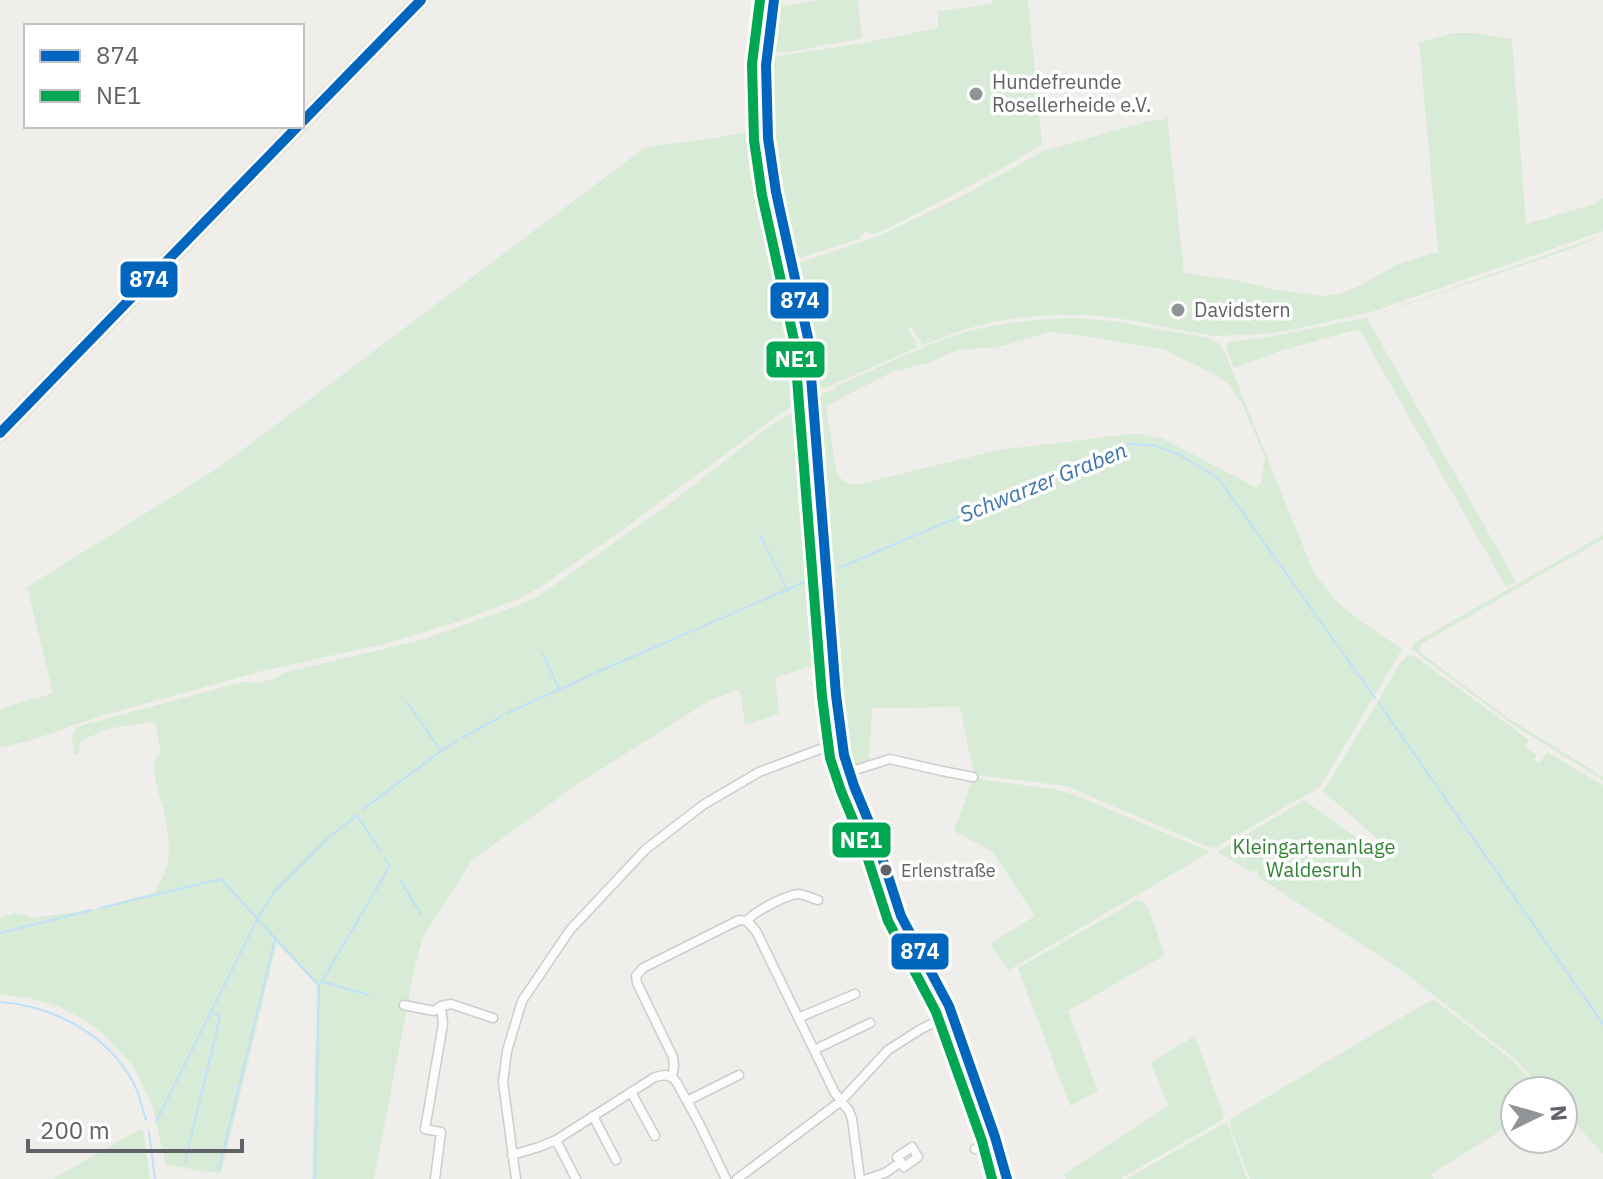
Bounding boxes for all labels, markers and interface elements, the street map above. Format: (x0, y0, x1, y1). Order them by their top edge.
legend (24, 24, 304, 128)
text: 874 (96, 39, 139, 71)
place label: Hundefreunde Rosellerheide e.V. (992, 68, 1151, 118)
text: NE1 (96, 79, 141, 111)
marker: Hundefreunde Rosellerheide e.V. (967, 85, 985, 103)
line badge: 874 (119, 260, 179, 299)
text: 874 (129, 264, 169, 293)
line badge: 874 (769, 281, 830, 320)
text: 874 (780, 285, 820, 314)
place label: Davidstern (1194, 296, 1291, 323)
marker: Davidstern (1169, 301, 1187, 319)
line badge: NE1 (765, 340, 826, 379)
text: NE1 (775, 344, 817, 373)
water label: Schwarzer Graben (955, 435, 1131, 528)
line badge: NE1 (831, 821, 892, 859)
text: NE1 (840, 825, 882, 854)
park label: Kleingartenanlage Waldesruh (1233, 833, 1395, 883)
place label: Erlenstraße (901, 859, 996, 882)
marker: Erlenstraße (878, 862, 894, 878)
line badge: 874 (890, 932, 950, 971)
text: 874 (900, 936, 940, 965)
north arrow (1499, 1075, 1579, 1155)
scale bar (28, 1103, 242, 1153)
text: N (1544, 1104, 1575, 1122)
text: 200 m (40, 1114, 110, 1146)

